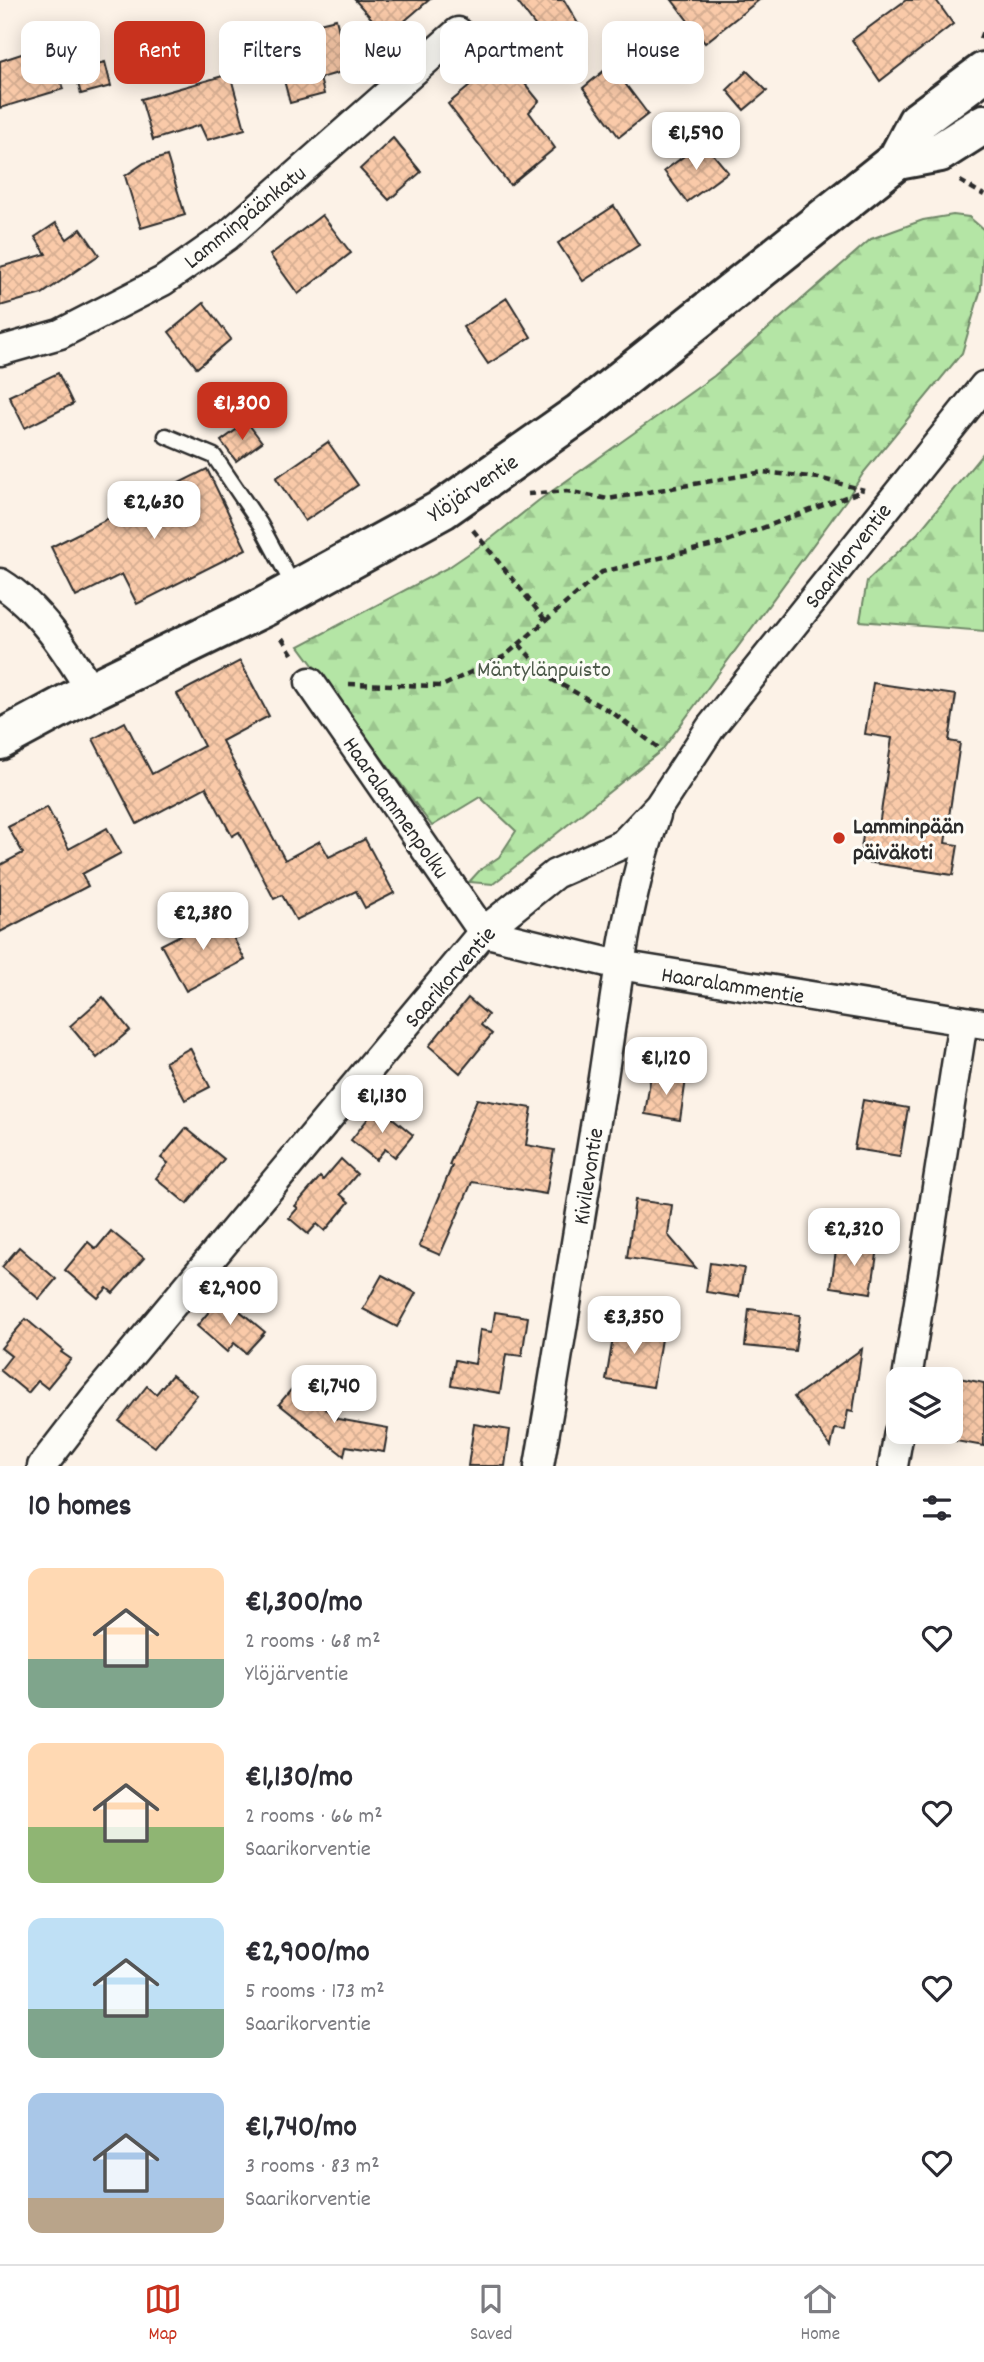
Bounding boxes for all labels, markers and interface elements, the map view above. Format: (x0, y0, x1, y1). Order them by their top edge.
chip: Buy (21, 21, 100, 84)
chip: Rent (114, 21, 205, 84)
chip: Filters (219, 21, 326, 84)
chip: New (340, 21, 426, 84)
chip: Apartment (440, 21, 588, 84)
chip: House (602, 21, 704, 84)
pin: €1,590 (639, 113, 753, 172)
text: €1,590 (668, 118, 724, 151)
street label: Lamminpäänkatu (178, 159, 315, 279)
pin: €1,300 (185, 382, 299, 442)
text: €1,300 (213, 388, 271, 421)
street label: Ylöjärventie (422, 447, 526, 532)
pin: €2,630 (97, 482, 211, 541)
text: €2,630 (123, 487, 185, 520)
street label: Saarikorventie (798, 497, 901, 617)
park label: Mäntylänpuisto (477, 655, 611, 688)
street label: Haaralammenpolku (333, 731, 456, 887)
place label: Lamminpään päiväkoti (853, 812, 964, 871)
marker: Lamminpään päiväkoti (831, 830, 847, 846)
pin: €2,380 (146, 892, 260, 952)
text: €2,380 (173, 898, 233, 931)
street label: Saarikorventie (398, 920, 505, 1037)
street label: Haaralammentie (659, 960, 806, 1015)
pin: €1,120 (609, 1038, 723, 1097)
text: €1,120 (641, 1043, 691, 1076)
pin: €1,130 (325, 1076, 439, 1135)
text: €1,130 (357, 1081, 407, 1114)
street label: Kivilevontie (567, 1126, 614, 1227)
pin: €2,320 (797, 1208, 911, 1268)
text: €2,320 (824, 1214, 884, 1247)
pin: €2,900 (173, 1268, 287, 1327)
text: €2,900 (199, 1273, 261, 1306)
pin: €3,350 (577, 1296, 691, 1356)
text: €3,350 (604, 1302, 664, 1335)
pin: €1,740 (277, 1366, 391, 1425)
map controls (886, 1367, 963, 1444)
button: layers (886, 1367, 963, 1444)
text: €1,740 (307, 1371, 361, 1404)
text: 10 homes (28, 1487, 131, 1530)
icon: filters (918, 1489, 956, 1527)
text: €1,300/mo (245, 1583, 363, 1626)
icon: home (84, 1596, 168, 1680)
icon: heart (918, 1619, 956, 1657)
text: 2 rooms · 68 m² (245, 1626, 381, 1659)
text: Ylöjärventie (245, 1659, 348, 1692)
text: €1,130/mo (245, 1758, 353, 1801)
icon: home (84, 1771, 168, 1855)
icon: heart (918, 1794, 956, 1832)
text: 2 rooms · 66 m² (245, 1801, 383, 1834)
text: Saarikorventie (245, 1834, 371, 1867)
text: €2,900/mo (245, 1933, 370, 1976)
icon: home (84, 1946, 168, 2030)
icon: heart (918, 1969, 956, 2007)
text: 5 rooms · 173 m² (245, 1976, 385, 2009)
text: Saarikorventie (245, 2009, 371, 2042)
text: €1,740/mo (245, 2108, 357, 2151)
icon: home (84, 2121, 168, 2205)
icon: heart (918, 2144, 956, 2182)
text: 3 rooms · 83 m² (245, 2151, 380, 2184)
text: Saarikorventie (245, 2184, 371, 2217)
tab: Map (144, 2280, 182, 2349)
tab: Saved (470, 2280, 512, 2349)
tab: Home (800, 2280, 840, 2349)

